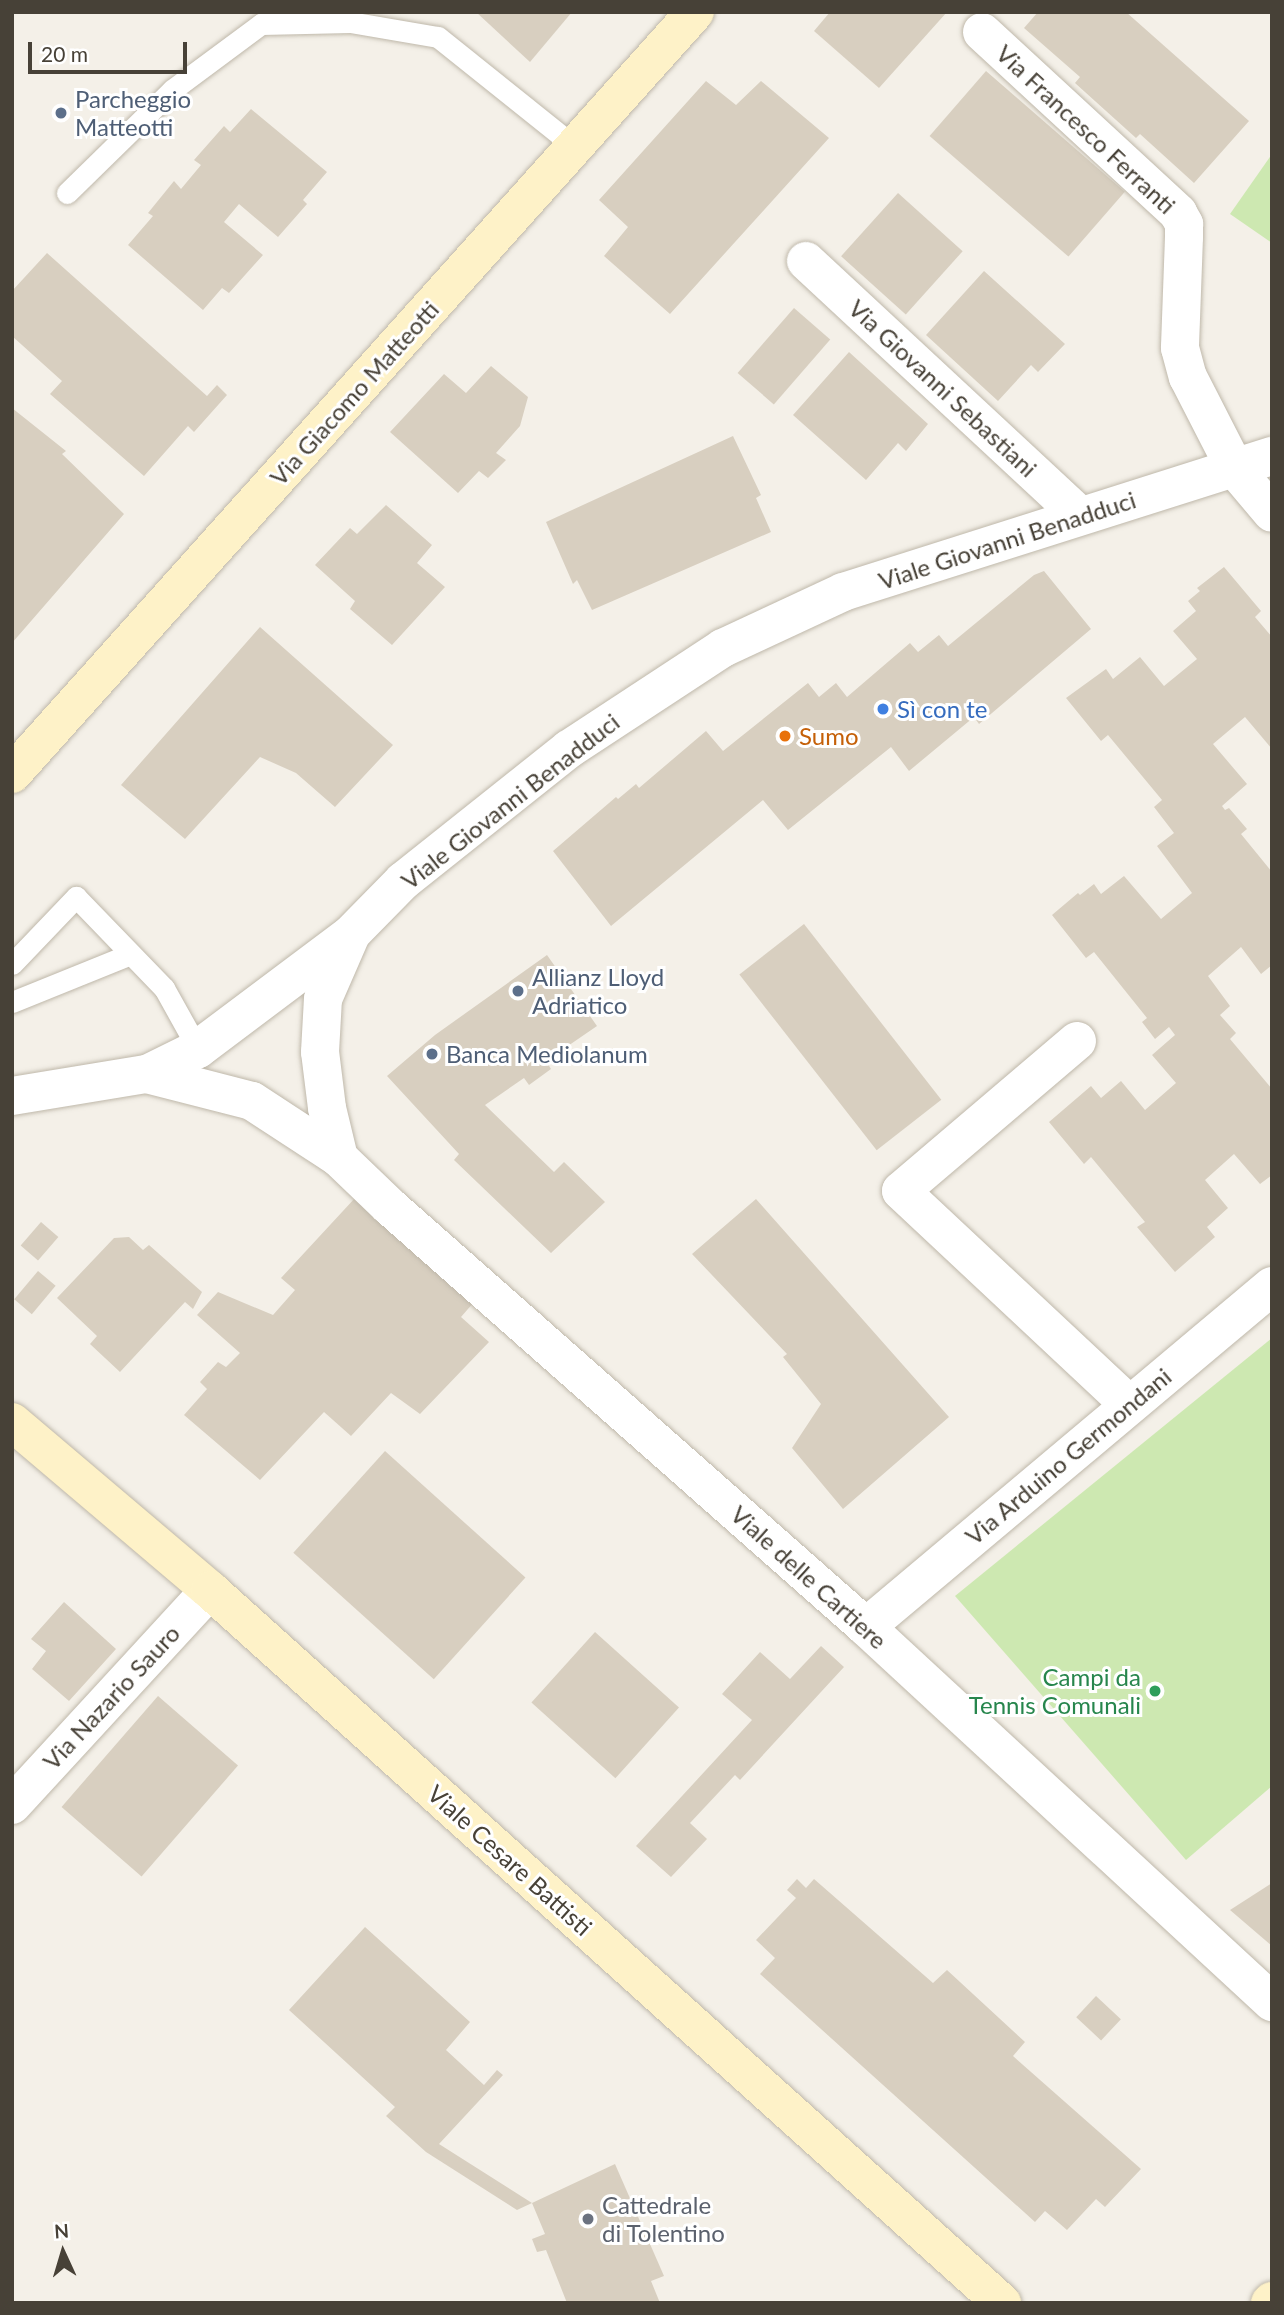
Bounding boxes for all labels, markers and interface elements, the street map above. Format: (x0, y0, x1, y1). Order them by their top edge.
scale bar (32, 28, 191, 72)
street label: Via Francesco Ferranti (991, 39, 1181, 219)
text: 20 m (41, 41, 88, 66)
place label: Parcheggio Matteotti (75, 85, 191, 141)
marker: Parcheggio Matteotti (53, 105, 69, 121)
street label: Via Giovanni Sebastiani (843, 293, 1043, 483)
street label: Via Giacomo Matteotti (264, 295, 444, 491)
street label: Viale Giovanni Benadduci (875, 485, 1139, 595)
place label: Sì con te (897, 695, 987, 723)
marker: Sì con te (875, 701, 891, 717)
street label: Viale Giovanni Benadduci (395, 707, 625, 895)
place label: Sumo (799, 722, 859, 750)
marker: Sumo (777, 728, 793, 744)
place label: Allianz Lloyd Adriatico (532, 963, 664, 1019)
marker: Allianz Lloyd Adriatico (510, 983, 526, 999)
place label: Banca Mediolanum (446, 1040, 648, 1068)
marker: Banca Mediolanum (424, 1046, 440, 1062)
street label: Via Arduino Germondani (959, 1361, 1177, 1551)
street label: Viale delle Cartiere (725, 1499, 893, 1655)
street label: Via Nazario Sauro (37, 1619, 185, 1775)
place label: Campi da Tennis Comunali (969, 1663, 1141, 1719)
marker: Campi da Tennis Comunali (1147, 1683, 1163, 1699)
street label: Viale Cesare Battisti (422, 1779, 598, 1941)
place label: Cattedrale di Tolentino (602, 2191, 726, 2247)
marker: Cattedrale di Tolentino (580, 2211, 596, 2227)
north arrow (28, 2217, 98, 2287)
text: N (53, 2219, 70, 2243)

